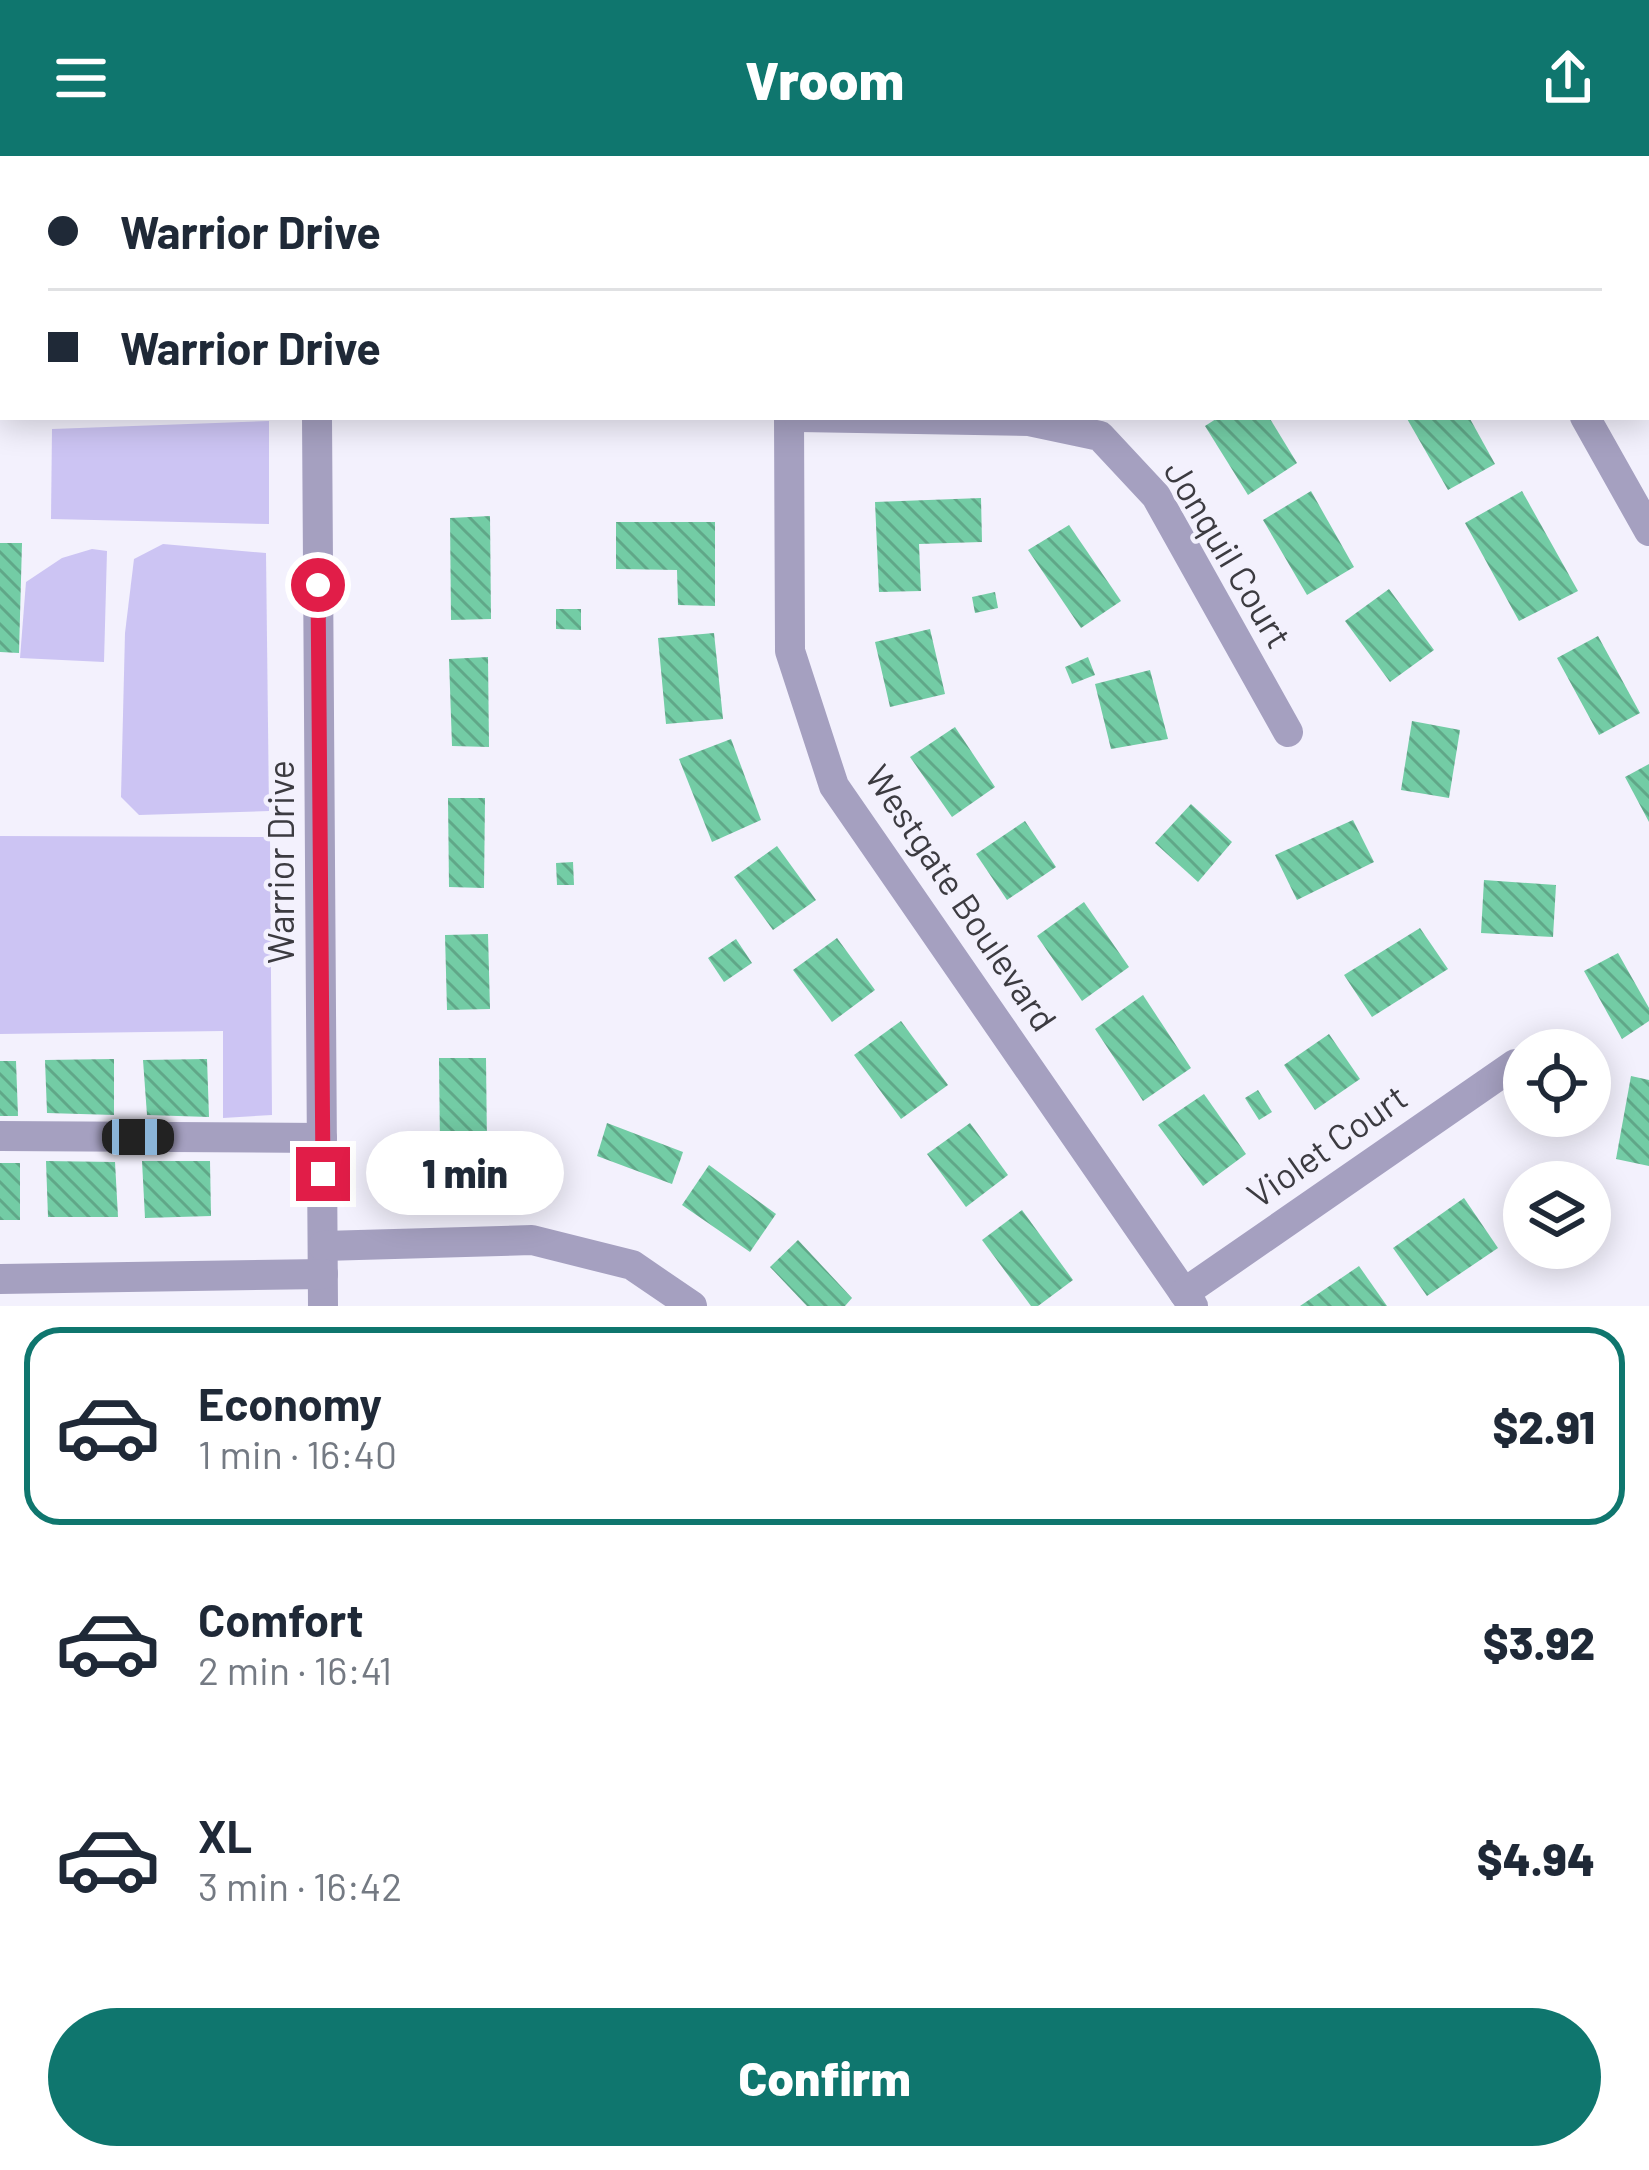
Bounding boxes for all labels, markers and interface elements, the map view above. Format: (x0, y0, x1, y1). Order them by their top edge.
icon: menu (48, 45, 114, 111)
icon: share (1535, 45, 1601, 111)
text: Vroom (745, 46, 904, 111)
text: Warrior Drive (120, 204, 381, 258)
text: Warrior Drive (120, 320, 381, 374)
street label: Jonquil Court (1157, 452, 1302, 655)
route start (291, 558, 345, 612)
street label: Westgate Boulevard (857, 756, 1067, 1038)
street label: Warrior Drive (258, 760, 301, 964)
map controls (1503, 1029, 1611, 1269)
button: locate (1503, 1029, 1611, 1137)
street label: Violet Court (1238, 1074, 1414, 1215)
car (102, 1119, 174, 1155)
callout: 1 min (365, 1132, 563, 1216)
route end (296, 1147, 350, 1201)
text: 1 min (422, 1149, 508, 1196)
button: layers (1503, 1161, 1611, 1269)
icon: car (54, 1372, 162, 1480)
text: Economy (198, 1376, 382, 1430)
text: $2.91 (1492, 1399, 1595, 1453)
text: 1 min · 16:40 (198, 1430, 397, 1477)
icon: car (54, 1588, 162, 1696)
text: Comfort (198, 1592, 364, 1646)
text: $3.92 (1483, 1615, 1595, 1669)
text: 2 min · 16:41 (198, 1646, 392, 1693)
icon: car (54, 1804, 162, 1912)
text: XL (198, 1808, 252, 1862)
text: $4.94 (1477, 1831, 1595, 1885)
text: 3 min · 16:42 (198, 1862, 402, 1909)
button: Confirm (48, 2008, 1601, 2146)

